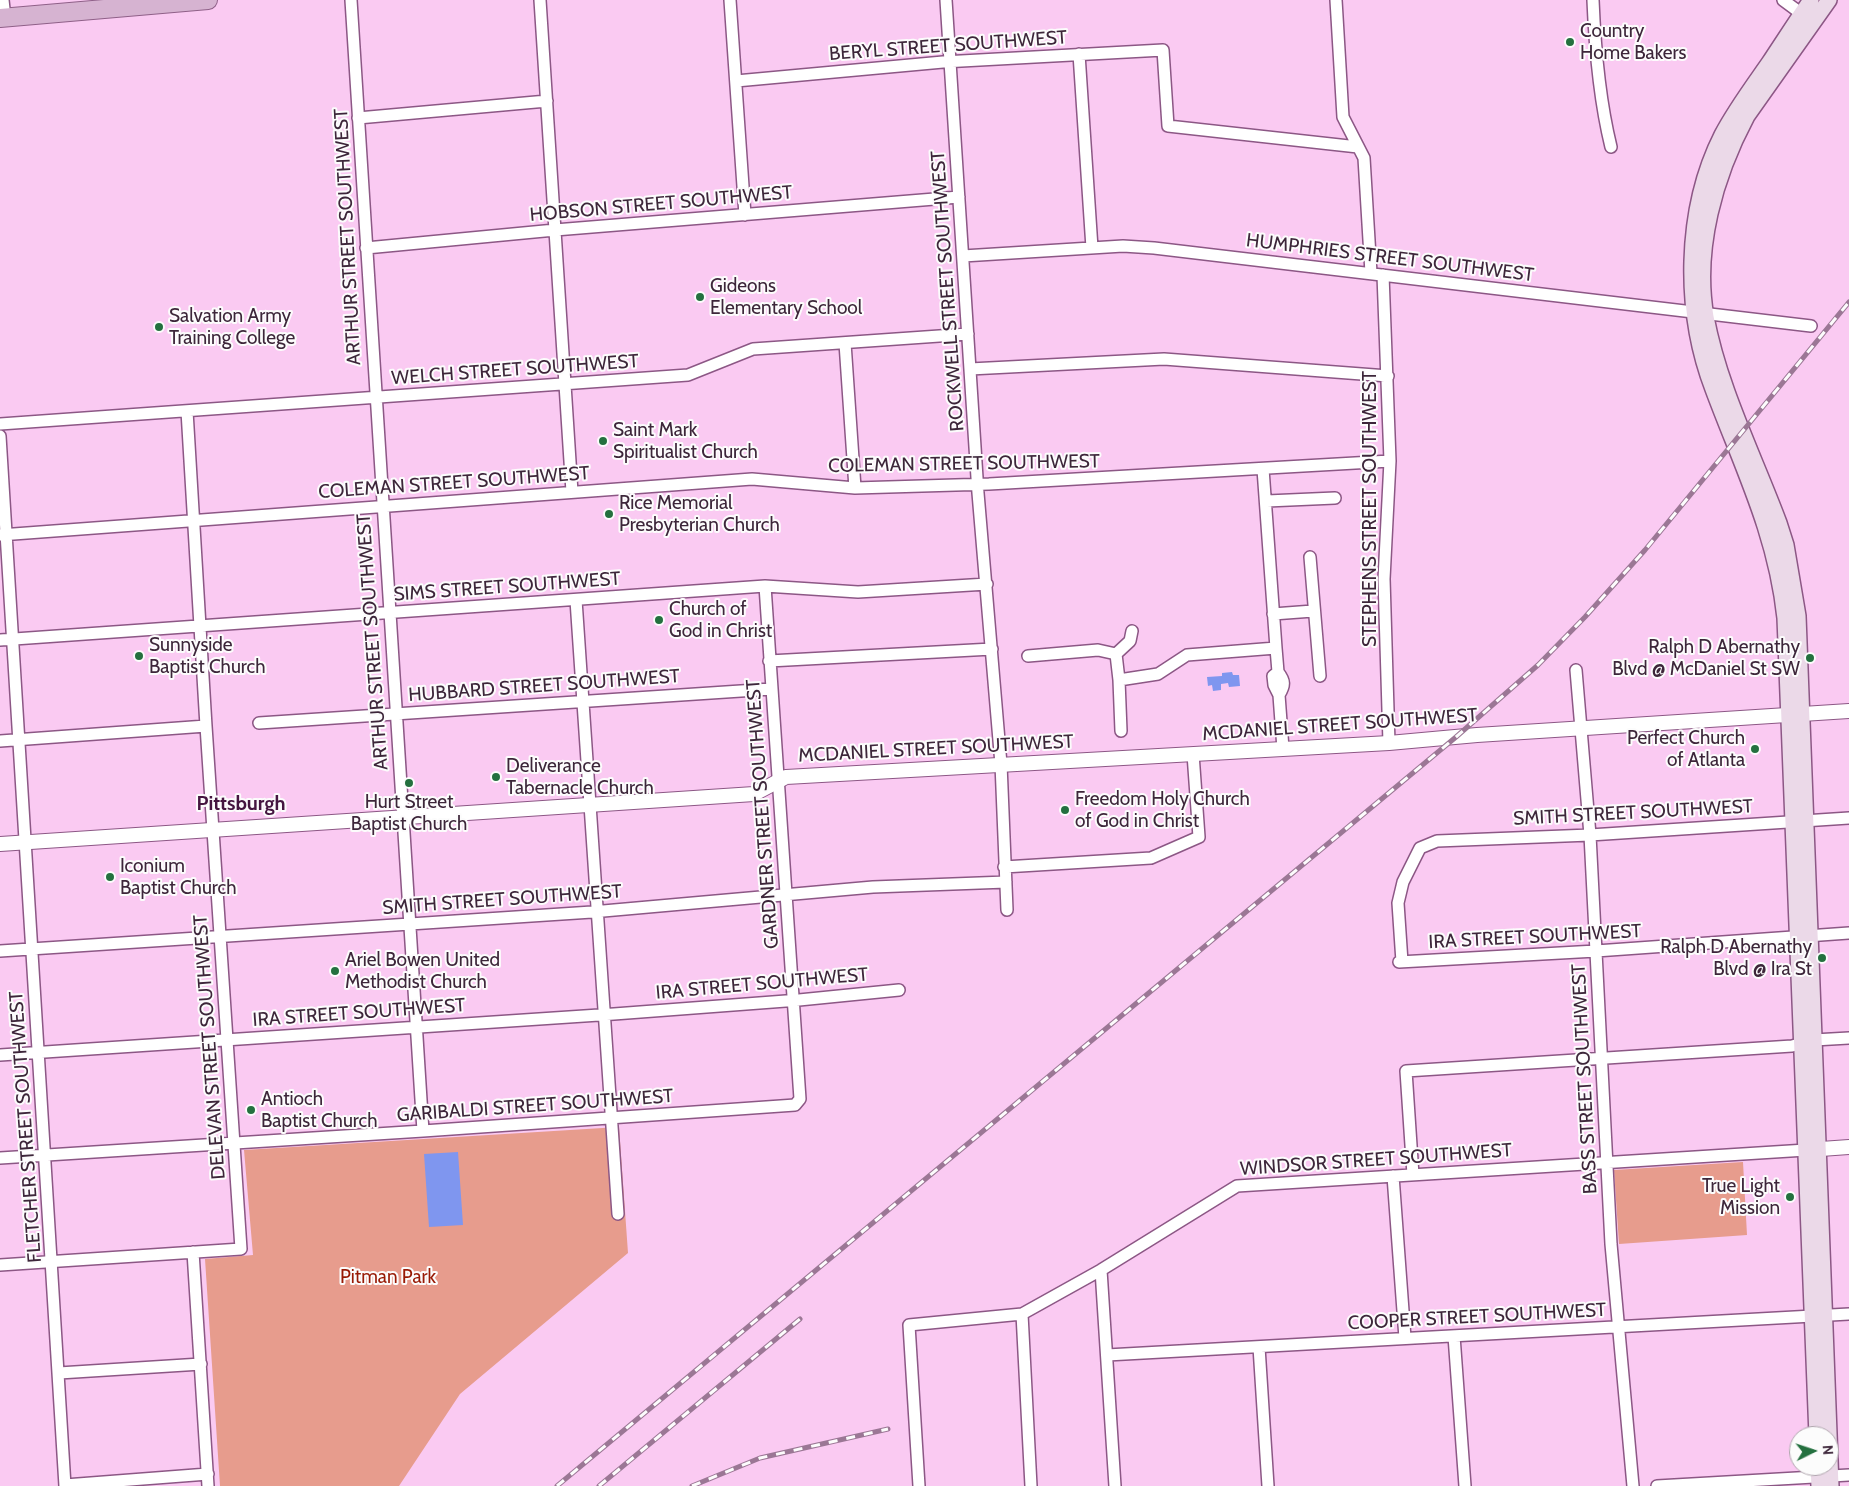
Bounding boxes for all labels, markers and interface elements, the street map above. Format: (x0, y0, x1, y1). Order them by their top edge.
place label: Country Home Bakers (1580, 20, 1686, 64)
street label: BERYL STREET SOUTHWEST (828, 26, 1068, 66)
marker: Country Home Bakers (1564, 36, 1576, 48)
street label: ARTHUR STREET SOUTHWEST (330, 108, 366, 366)
street label: ROCKWELL STREET SOUTHWEST (927, 150, 969, 432)
street label: HOBSON STREET SOUTHWEST (529, 181, 793, 227)
street label: HUMPHRIES STREET SOUTHWEST (1245, 229, 1535, 287)
place label: Gideons Elementary School (710, 275, 862, 319)
marker: Gideons Elementary School (694, 291, 706, 303)
place label: Salvation Army Training College (169, 305, 295, 349)
marker: Salvation Army Training College (153, 321, 165, 333)
street label: WELCH STREET SOUTHWEST (391, 350, 639, 390)
street label: STEPHENS STREET SOUTHWEST (1359, 371, 1381, 647)
place label: Saint Mark Spiritualist Church (613, 419, 758, 463)
marker: Saint Mark Spiritualist Church (597, 435, 609, 447)
street label: COLEMAN STREET SOUTHWEST (828, 450, 1100, 478)
street label: COLEMAN STREET SOUTHWEST (318, 462, 590, 504)
place label: Rice Memorial Presbyterian Church (619, 492, 780, 536)
marker: Rice Memorial Presbyterian Church (603, 508, 615, 520)
street label: ARTHUR STREET SOUTHWEST (353, 513, 393, 771)
street label: SIMS STREET SOUTHWEST (393, 568, 621, 606)
place label: Church of God in Christ (669, 598, 772, 642)
marker: Church of God in Christ (653, 614, 665, 626)
place label: Sunnyside Baptist Church (149, 634, 266, 678)
place label: Ralph D Abernathy Blvd @ McDaniel St SW (1612, 636, 1800, 680)
marker: Sunnyside Baptist Church (133, 650, 145, 662)
marker: Ralph D Abernathy Blvd @ McDaniel St SW (1804, 652, 1816, 664)
street label: HUBBARD STREET SOUTHWEST (408, 665, 680, 707)
street label: GARDNER STREET SOUTHWEST (742, 678, 784, 950)
street label: MCDANIEL STREET SOUTHWEST (1202, 704, 1478, 746)
place label: Perfect Church of Atlanta (1627, 727, 1745, 771)
street label: MCDANIEL STREET SOUTHWEST (798, 730, 1074, 768)
marker: Perfect Church of Atlanta (1749, 743, 1761, 755)
place label: Deliverance Tabernacle Church (506, 755, 654, 799)
marker: Deliverance Tabernacle Church (490, 771, 502, 783)
marker: Hurt Street Baptist Church (403, 777, 415, 789)
place label: Freedom Holy Church of God in Christ (1075, 788, 1250, 832)
place label: Hurt Street Baptist Church (351, 791, 467, 835)
district label: Pittsburgh (197, 792, 285, 816)
street label: SMITH STREET SOUTHWEST (1513, 795, 1753, 831)
marker: Freedom Holy Church of God in Christ (1059, 804, 1071, 816)
place label: Iconium Baptist Church (120, 855, 237, 899)
marker: Iconium Baptist Church (104, 871, 116, 883)
street label: SMITH STREET SOUTHWEST (382, 880, 622, 920)
street label: DELEVAN STREET SOUTHWEST (189, 914, 231, 1180)
street label: IRA STREET SOUTHWEST (1428, 920, 1642, 954)
place label: Ralph D Abernathy Blvd @ Ira St (1660, 936, 1812, 980)
place label: Ariel Bowen United Methodist Church (345, 949, 500, 993)
marker: Ralph D Abernathy Blvd @ Ira St (1816, 952, 1828, 964)
street label: IRA STREET SOUTHWEST (655, 963, 869, 1005)
street label: BASS STREET SOUTHWEST (1568, 963, 1602, 1195)
marker: Ariel Bowen United Methodist Church (329, 965, 341, 977)
street label: FLETCHER STREET SOUTHWEST (5, 991, 47, 1263)
street label: IRA STREET SOUTHWEST (252, 994, 466, 1032)
street label: GARIBALDI STREET SOUTHWEST (396, 1085, 674, 1127)
place label: Antioch Baptist Church (261, 1088, 378, 1132)
marker: Antioch Baptist Church (245, 1104, 257, 1116)
street label: WINDSOR STREET SOUTHWEST (1239, 1139, 1513, 1181)
place label: True Light Mission (1702, 1175, 1780, 1219)
marker: True Light Mission (1784, 1191, 1796, 1203)
park label: Pitman Park (340, 1266, 436, 1288)
street label: COOPER STREET SOUTHWEST (1347, 1299, 1607, 1335)
north arrow (1789, 1426, 1839, 1476)
text: N (1819, 1444, 1837, 1456)

